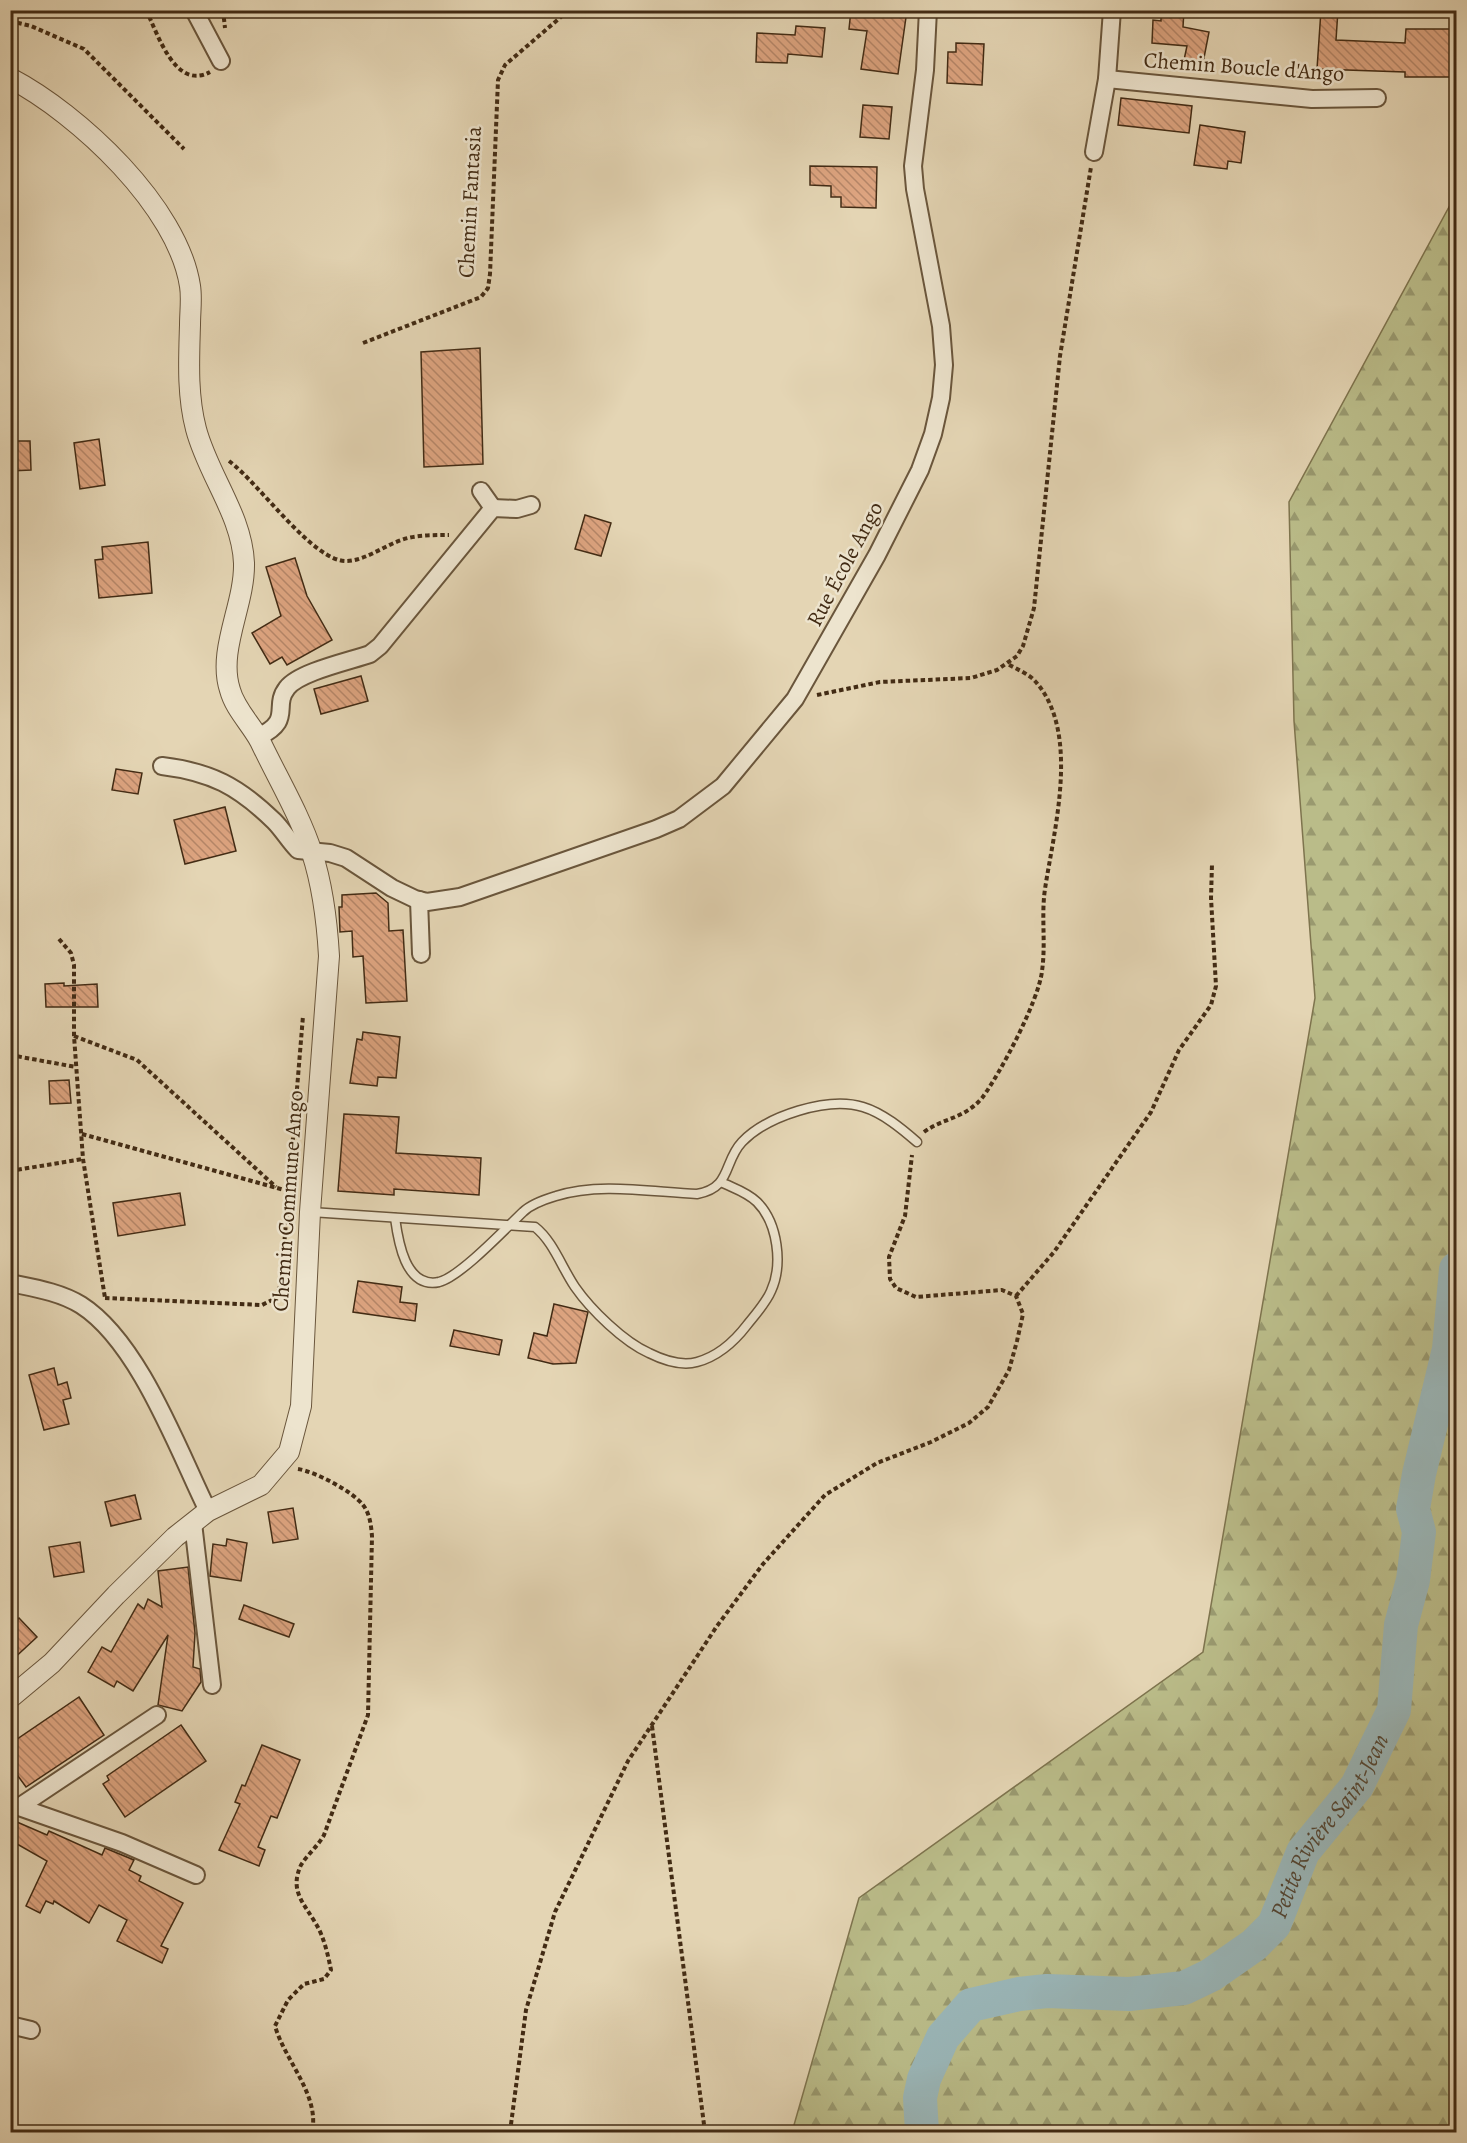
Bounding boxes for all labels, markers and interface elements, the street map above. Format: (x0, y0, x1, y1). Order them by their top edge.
street label: Chemin Boucle d'Ango (1143, 45, 1345, 89)
street label: Chemin Fantasia (451, 125, 489, 279)
street label: Rue École Ango (800, 496, 890, 632)
street label: Chemin Commune Ango (265, 1089, 311, 1313)
water label: Petite Rivière Saint-Jean (1262, 1728, 1396, 1923)

